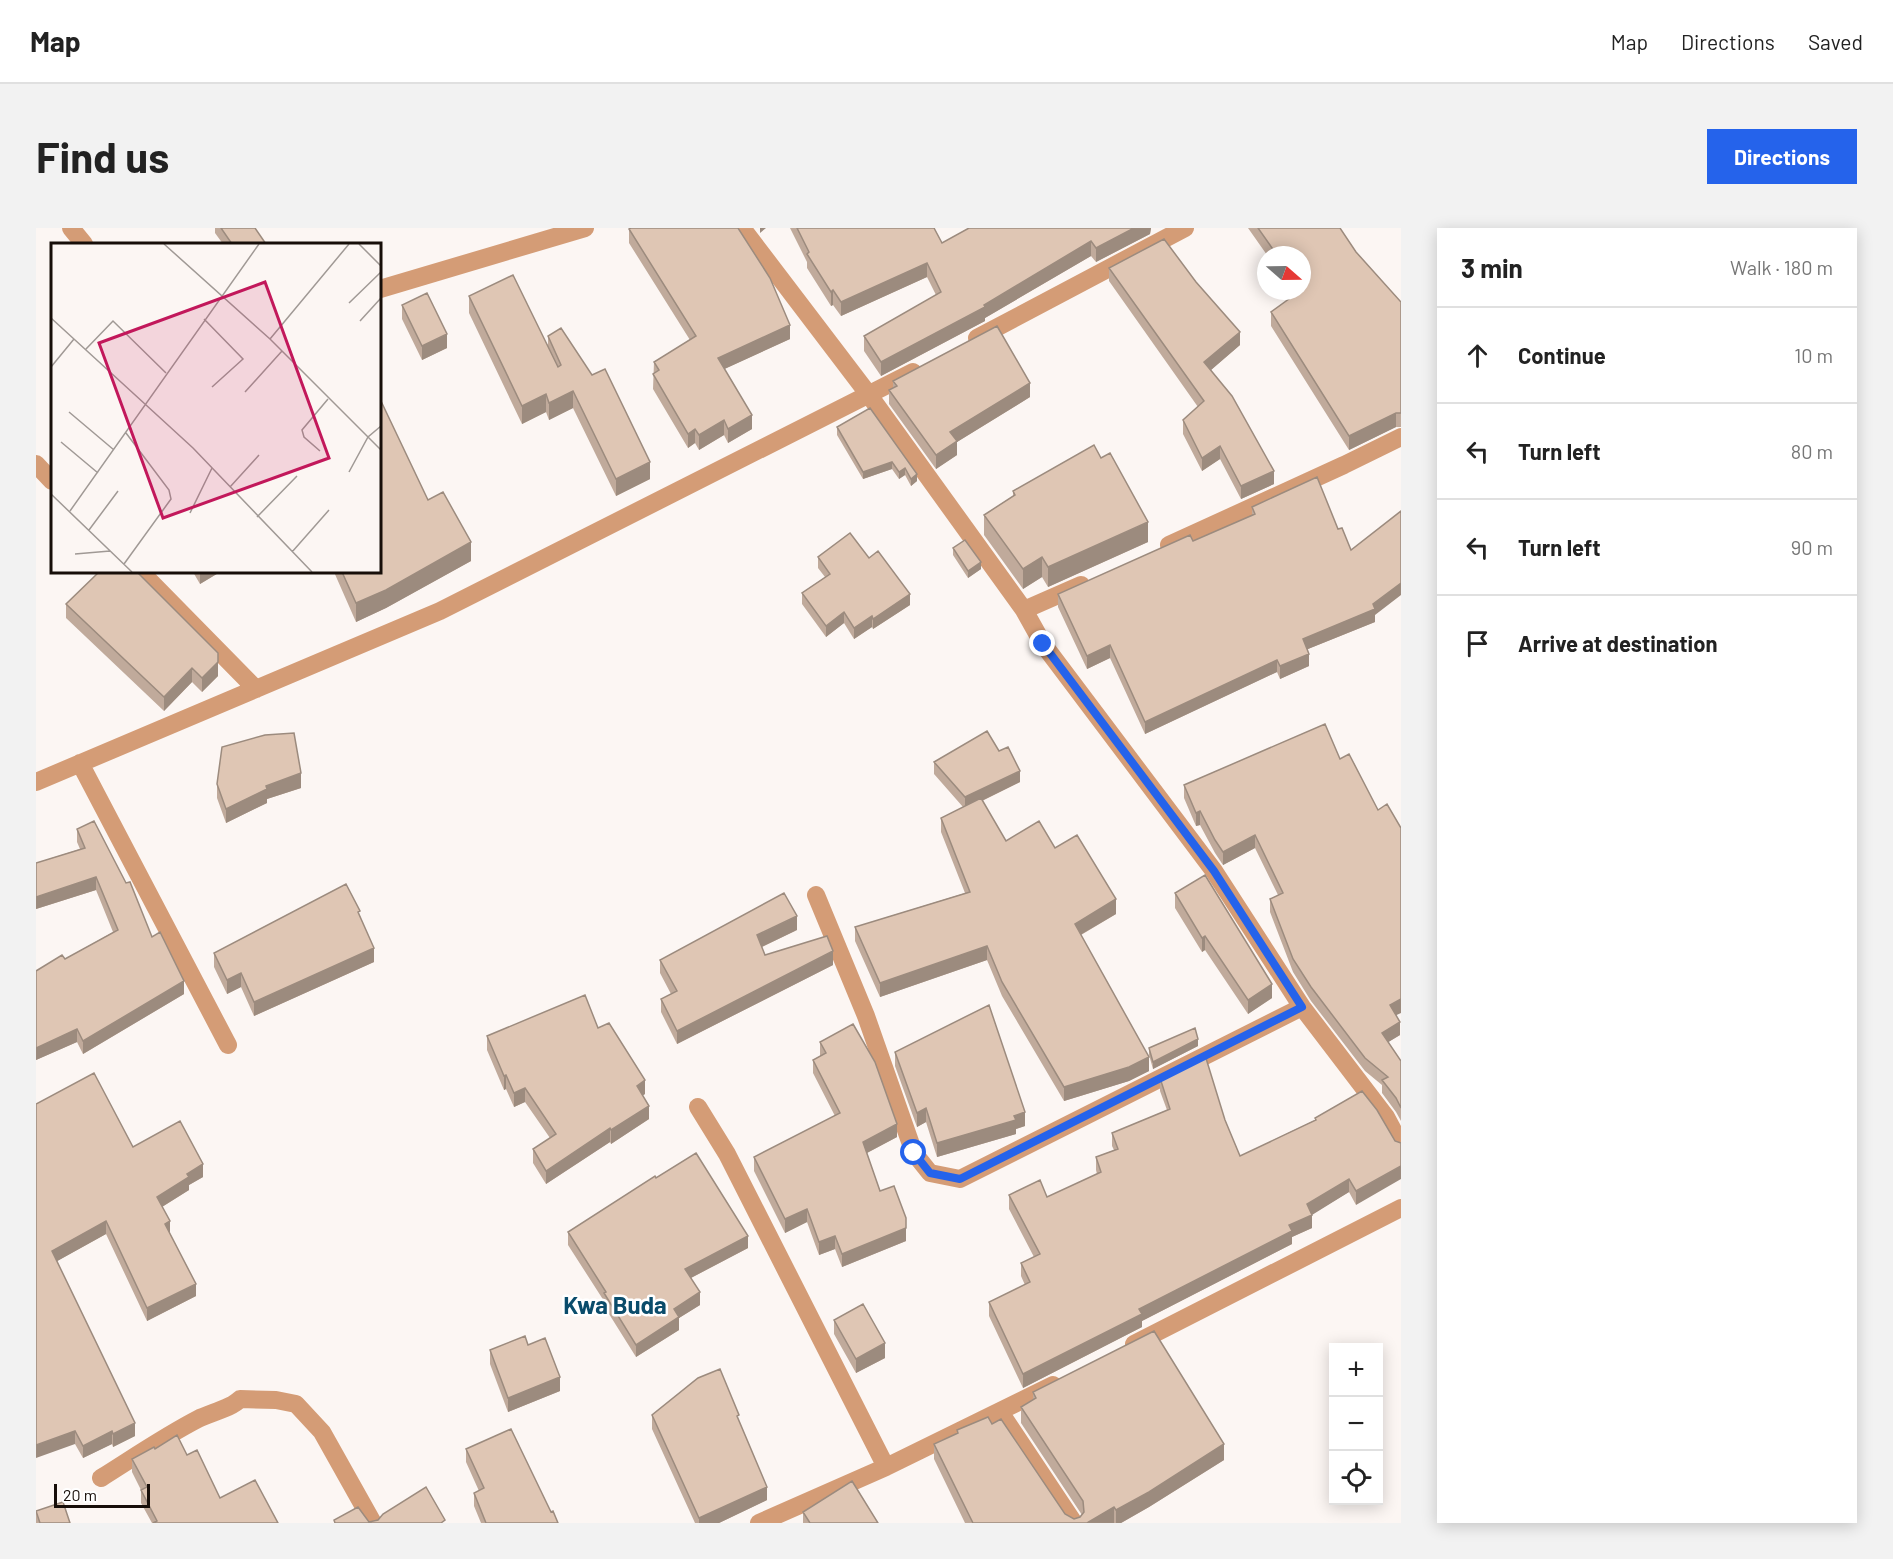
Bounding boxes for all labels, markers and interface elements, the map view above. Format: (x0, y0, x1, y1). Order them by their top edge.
text: Map (30, 24, 81, 58)
text: Map (1611, 29, 1648, 54)
text: Directions (1681, 29, 1775, 54)
text: Saved (1808, 29, 1863, 54)
button: Directions (1707, 129, 1857, 184)
text: Find us (36, 131, 169, 181)
inset map (51, 243, 381, 573)
north arrow (1257, 246, 1311, 300)
text: 3 min (1461, 252, 1523, 283)
text: Walk · 180 m (1730, 255, 1833, 279)
icon: ahead (1461, 339, 1494, 372)
text: Continue (1518, 342, 1606, 368)
text: 10 m (1794, 343, 1833, 367)
icon: left (1461, 435, 1494, 468)
text: Turn left (1518, 438, 1601, 464)
text: 80 m (1791, 439, 1833, 463)
icon: left (1461, 531, 1494, 564)
text: Turn left (1518, 534, 1601, 560)
text: 90 m (1791, 535, 1833, 559)
icon: arrive (1461, 627, 1494, 660)
route end (1029, 630, 1055, 656)
text: Arrive at destination (1518, 630, 1717, 656)
route start (900, 1139, 926, 1165)
district label: Kwa Buda (563, 1290, 667, 1319)
map controls (1329, 1343, 1383, 1505)
button: + (1329, 1343, 1383, 1397)
button: − (1329, 1397, 1383, 1451)
button: locate (1329, 1451, 1383, 1505)
scale bar (54, 1481, 150, 1508)
text: 20 m (63, 1485, 97, 1504)

